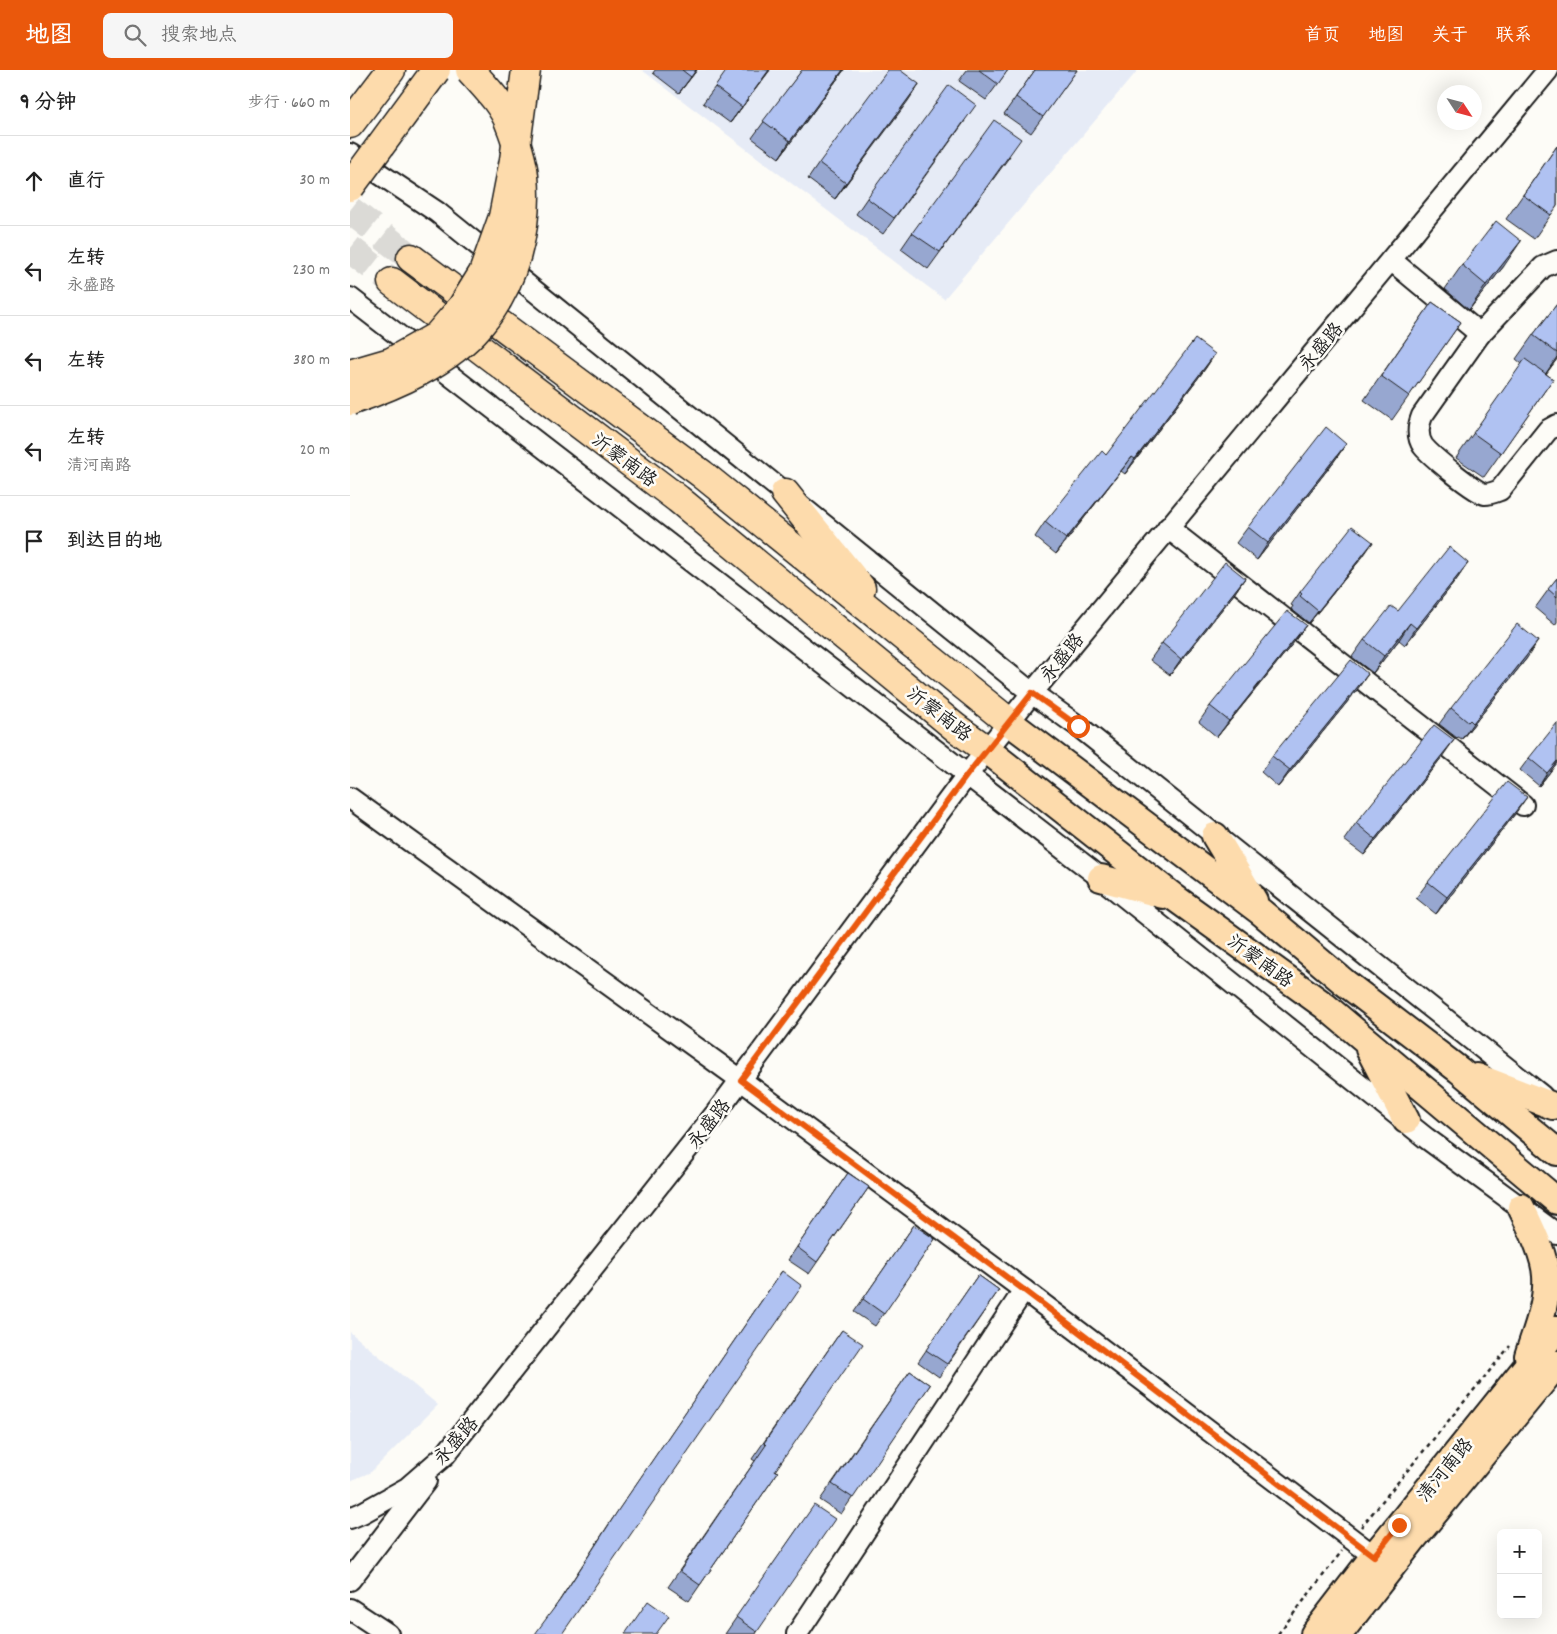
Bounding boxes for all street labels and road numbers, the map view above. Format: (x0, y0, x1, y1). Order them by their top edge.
street label: 永盛路 (1294, 318, 1351, 379)
street label: 沂蒙南路 (584, 428, 661, 495)
street label: 永盛路 (1035, 629, 1092, 690)
street label: 沂蒙南路 (900, 682, 976, 750)
street label: 沂蒙南路 (1220, 930, 1298, 996)
street label: 永盛路 (683, 1094, 739, 1156)
street label: 永盛路 (429, 1412, 487, 1473)
street label: 清河南路 (1412, 1433, 1481, 1509)

